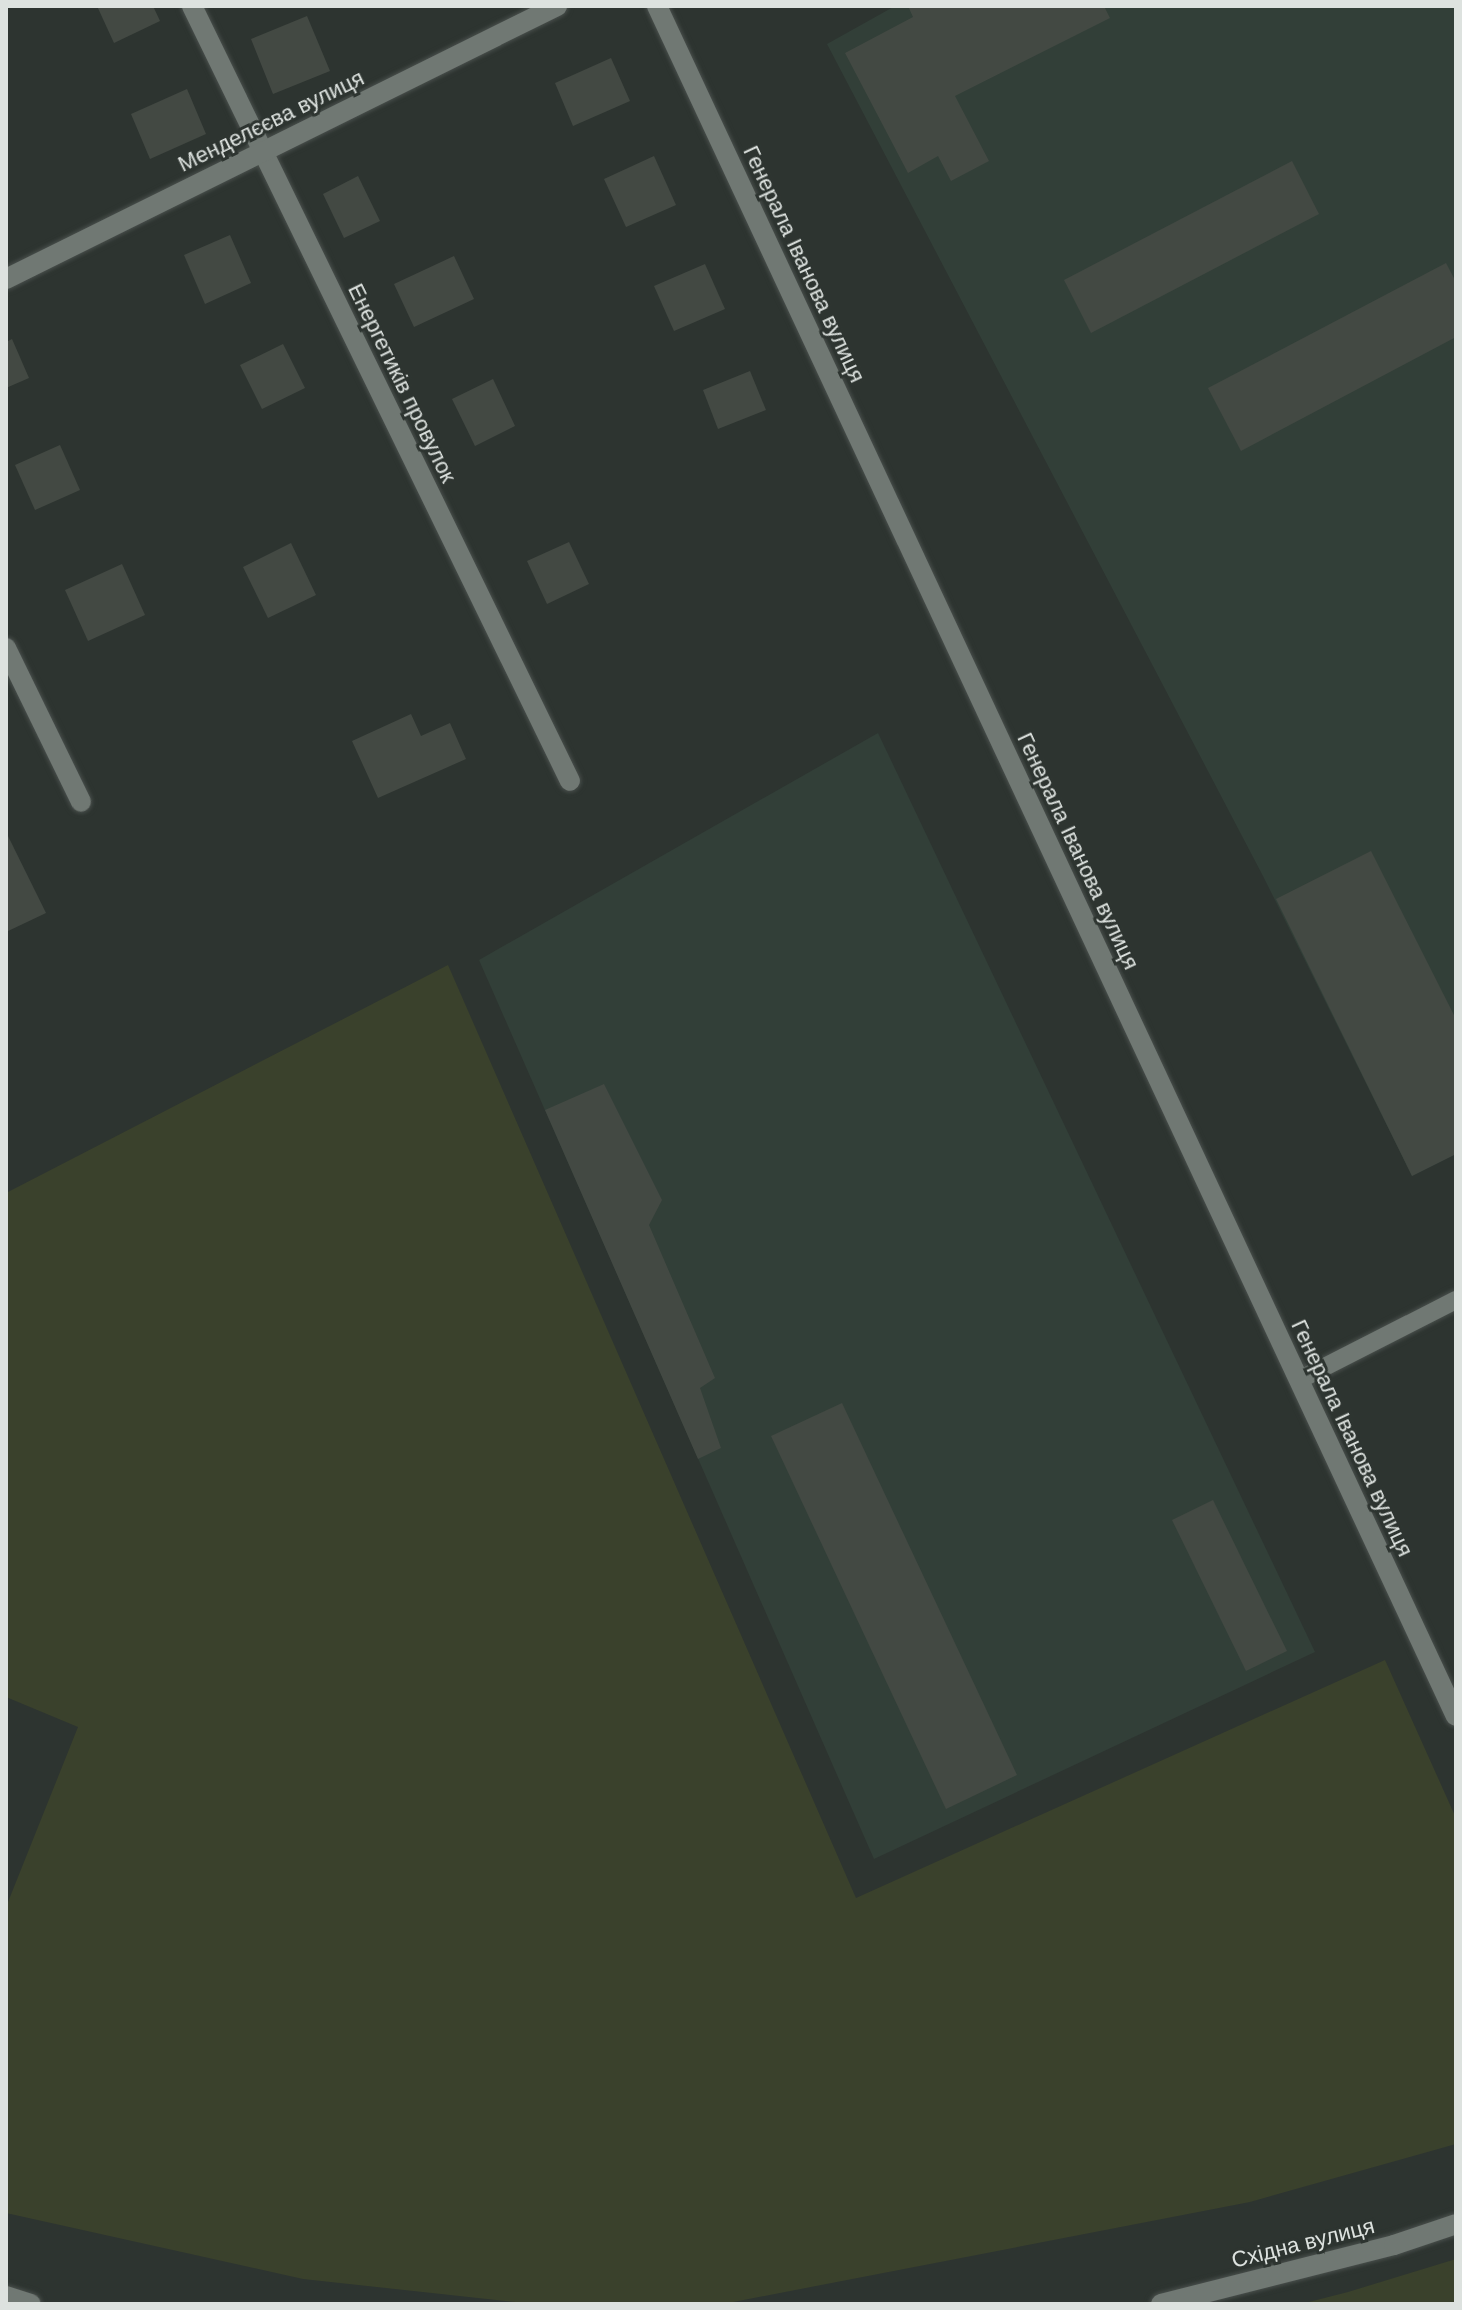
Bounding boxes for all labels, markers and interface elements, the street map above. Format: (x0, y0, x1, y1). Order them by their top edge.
street label: Менделєєва вулиця (174, 64, 368, 178)
street label: Генерала Іванова вулиця (738, 141, 870, 387)
street label: Енергетиків провулок (342, 279, 462, 487)
street label: Генерала Іванова вулиця (1012, 728, 1144, 974)
street label: Генерала Іванова вулиця (1286, 1315, 1418, 1561)
street label: Східна вулиця (1229, 2212, 1377, 2274)

